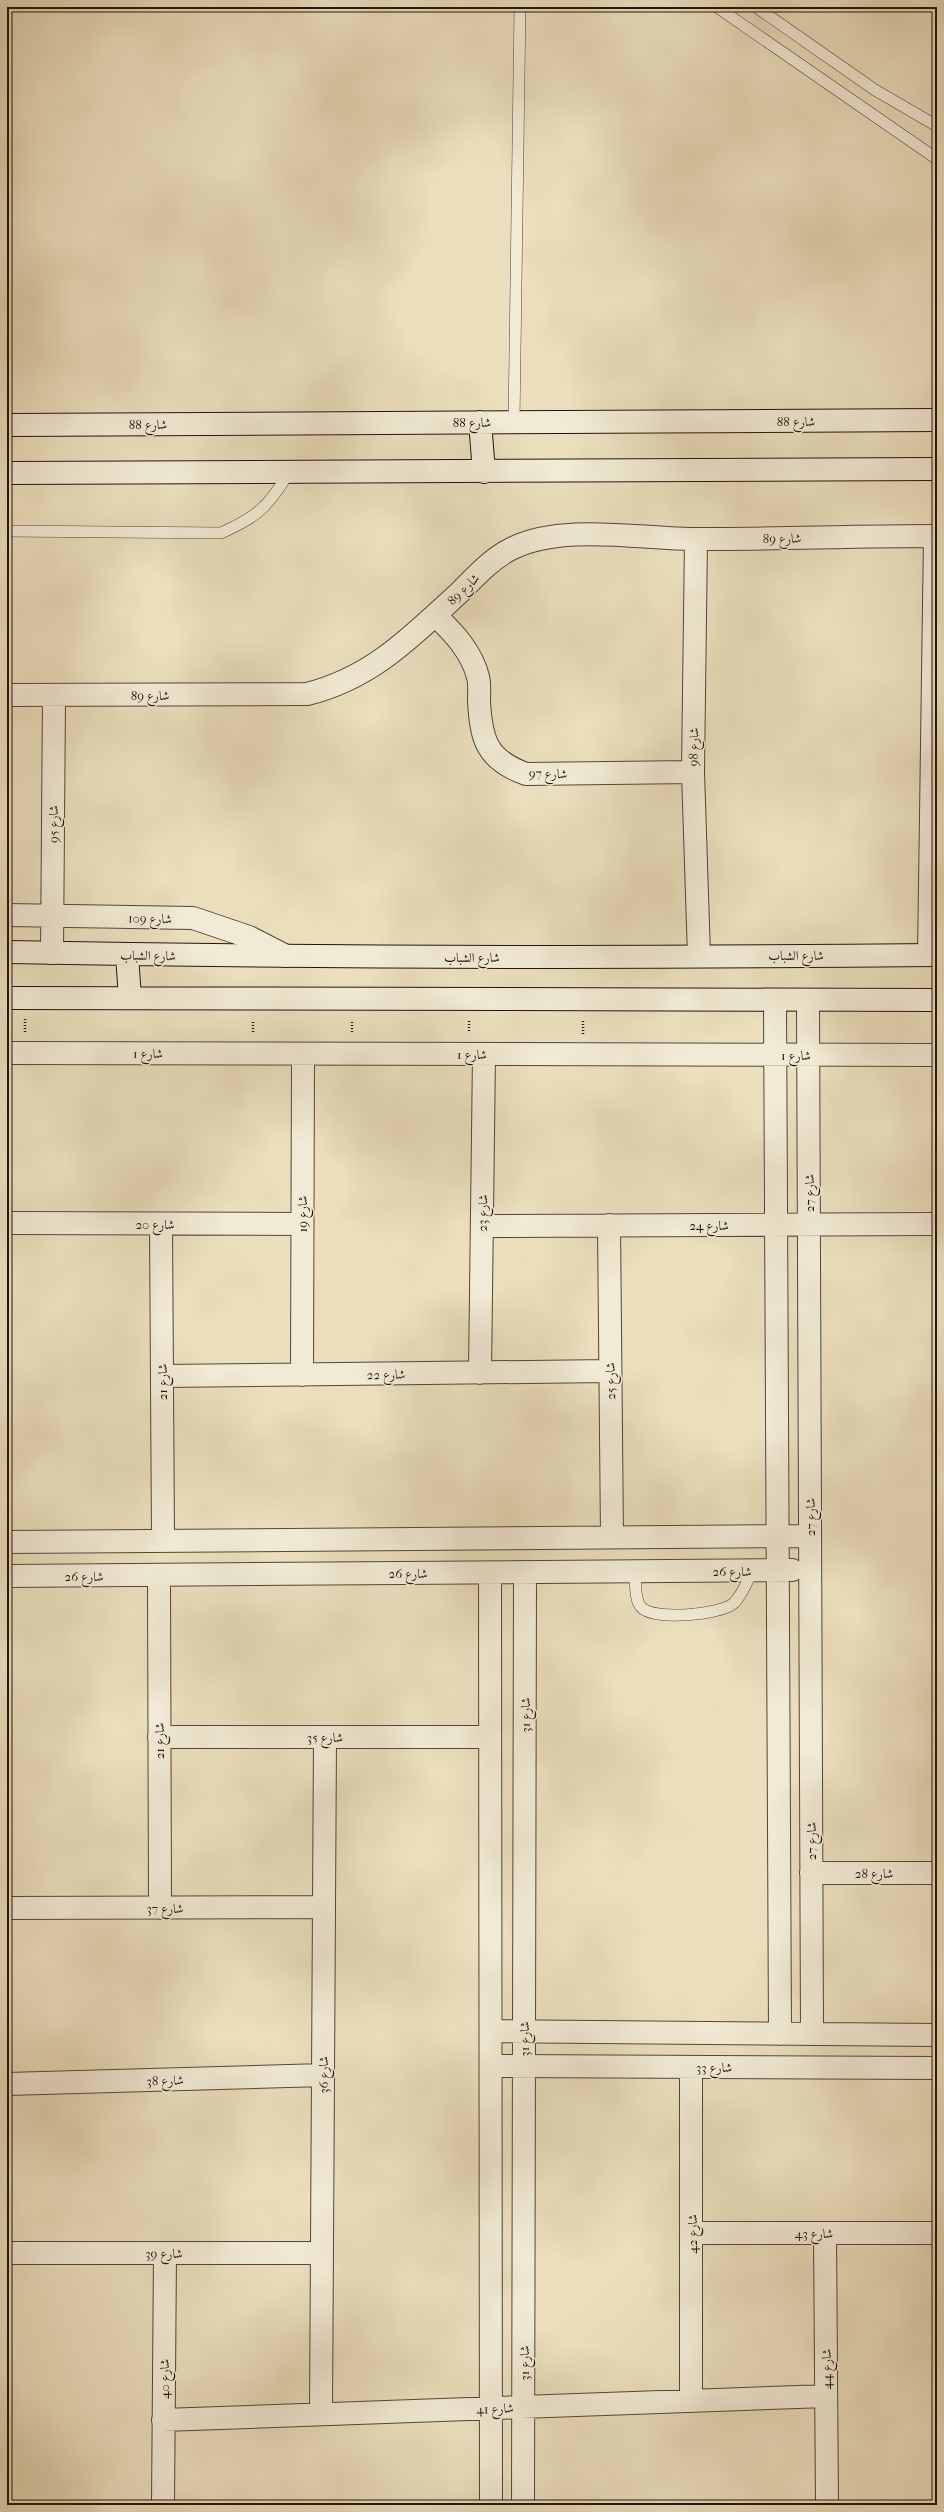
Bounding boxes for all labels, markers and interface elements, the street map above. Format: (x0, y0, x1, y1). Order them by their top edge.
street label: شارع 88 (777, 414, 815, 433)
street label: شارع 88 (453, 415, 491, 434)
street label: شارع 88 (129, 417, 167, 436)
street label: شارع 89 (763, 531, 802, 550)
street label: شارع 89 (444, 571, 485, 611)
street label: شارع 89 (131, 688, 169, 707)
street label: شارع 98 (686, 728, 705, 767)
street label: شارع 97 (529, 766, 567, 785)
street label: شارع 95 (46, 805, 65, 843)
street label: شارع 109 (128, 911, 172, 930)
street label: شارع الشباب (120, 948, 176, 967)
street label: شارع الشباب (768, 948, 824, 967)
street label: شارع الشباب (444, 950, 500, 969)
street label: شارع 1 (133, 1046, 163, 1065)
street label: شارع 1 (457, 1047, 487, 1066)
street label: شارع 1 (781, 1048, 811, 1067)
street label: شارع 27 (802, 1174, 821, 1212)
street label: شارع 23 (475, 1194, 494, 1232)
street label: شارع 19 (295, 1196, 314, 1232)
street label: شارع 20 (135, 1217, 175, 1236)
street label: شارع 24 (689, 1218, 729, 1237)
street label: شارع 25 (603, 1362, 622, 1400)
street label: شارع 21 (155, 1364, 174, 1400)
street label: شارع 22 (367, 1367, 406, 1386)
street label: شارع 27 (803, 1498, 822, 1536)
street label: شارع 26 (712, 1564, 752, 1583)
street label: شارع 26 (388, 1566, 428, 1585)
street label: شارع 26 (64, 1569, 104, 1588)
street label: شارع 31 (518, 1697, 537, 1733)
street label: شارع 21 (152, 1723, 171, 1759)
street label: شارع 35 (307, 1730, 343, 1749)
street label: شارع 27 (804, 1822, 823, 1860)
street label: شارع 28 (855, 1866, 893, 1885)
street label: شارع 37 (147, 1901, 183, 1920)
street label: شارع 31 (517, 2021, 536, 2057)
street label: شارع 36 (316, 2056, 335, 2094)
street label: شارع 33 (696, 2060, 732, 2079)
street label: شارع 38 (146, 2072, 184, 2093)
street label: شارع 42 (685, 2214, 704, 2254)
street label: شارع 43 (795, 2226, 833, 2245)
street label: شارع 39 (145, 2246, 183, 2265)
street label: شارع 31 (517, 2345, 536, 2381)
street label: شارع 44 (819, 2349, 838, 2389)
street label: شارع 40 (157, 2359, 176, 2399)
street label: شارع 41 (476, 2400, 514, 2421)

